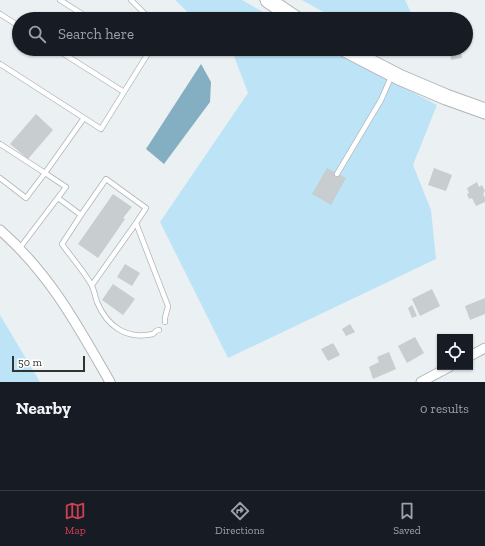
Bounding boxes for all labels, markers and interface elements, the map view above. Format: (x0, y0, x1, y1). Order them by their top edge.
search box (12, 12, 473, 56)
icon: search (26, 23, 48, 45)
text: Search here (58, 25, 134, 43)
map controls (437, 334, 473, 370)
button: locate (437, 334, 473, 370)
scale bar (12, 354, 85, 373)
text: 50 m (18, 356, 42, 369)
text: Nearby (16, 398, 71, 418)
text: 0 results (420, 401, 469, 416)
tab: Map (64, 500, 86, 537)
tab: Directions (215, 500, 265, 537)
tab: Saved (393, 500, 421, 537)

